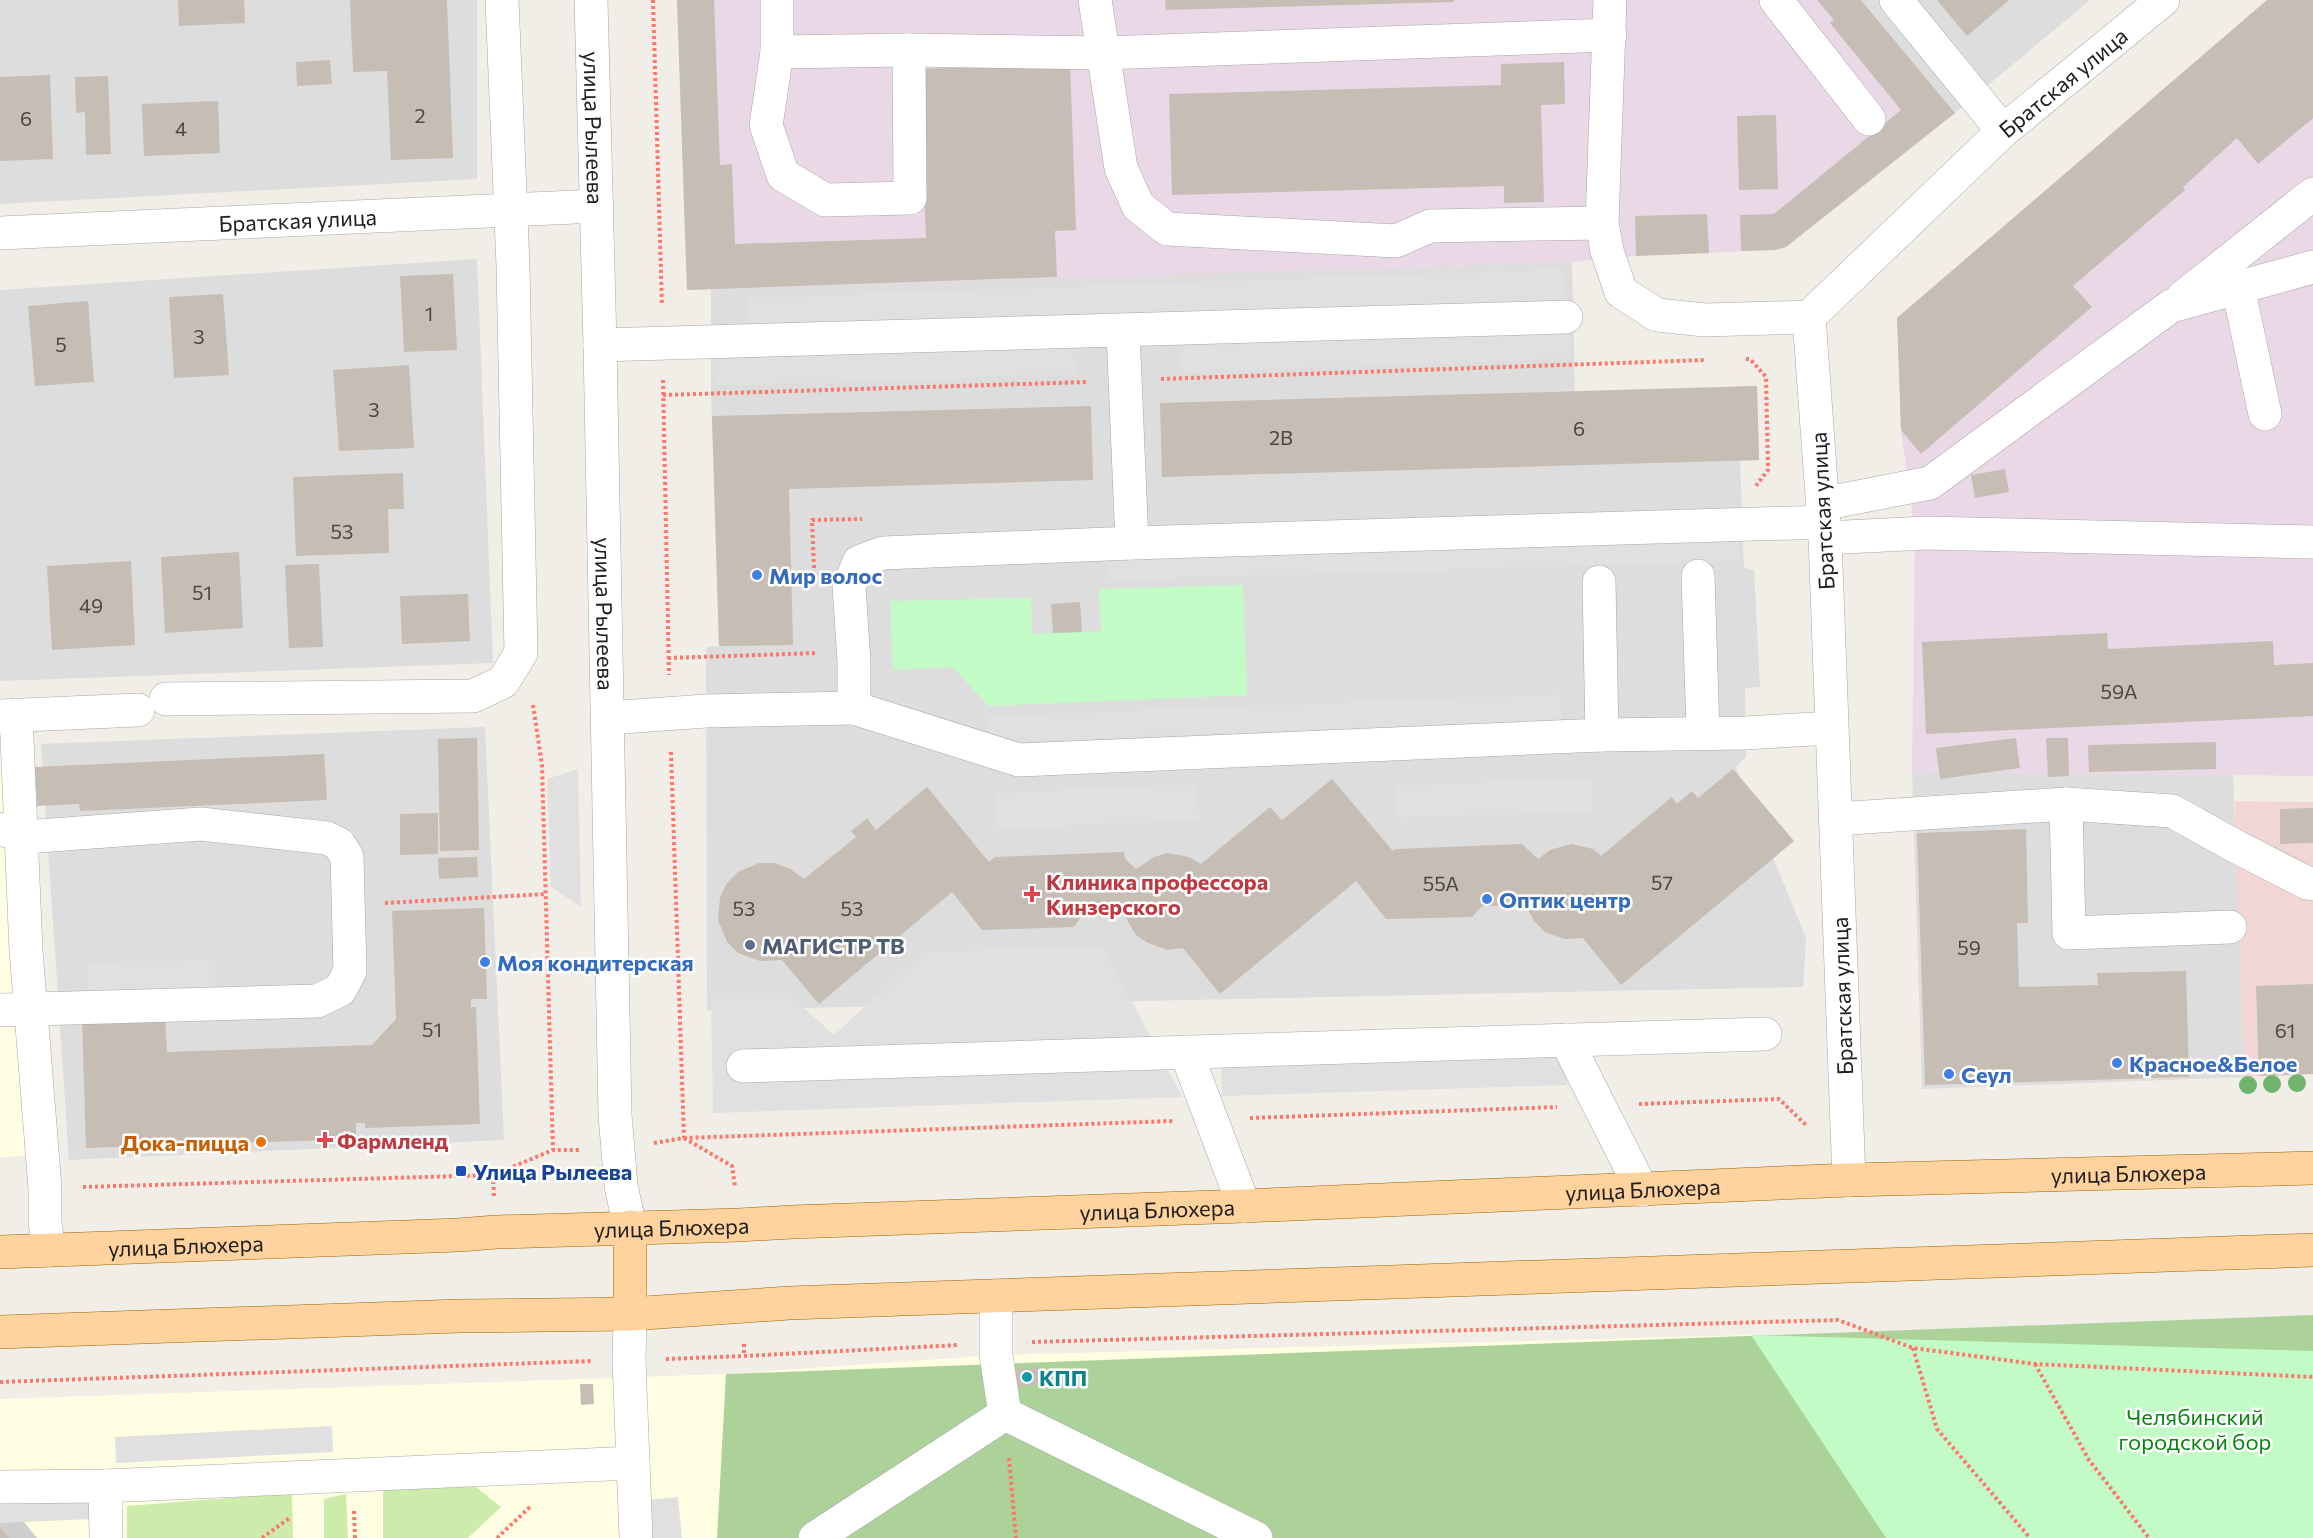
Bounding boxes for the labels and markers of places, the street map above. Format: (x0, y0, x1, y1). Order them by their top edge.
place label: Мир волос (769, 562, 882, 589)
marker: Мир волос (750, 568, 764, 582)
place label: Клиника профессора Кинзерского (1046, 868, 1268, 920)
marker: Клиника профессора Кинзерского (1023, 885, 1041, 903)
place label: Оптик центр (1499, 886, 1631, 913)
marker: Оптик центр (1480, 892, 1494, 906)
place label: МАГИСТР ТВ (762, 932, 905, 959)
marker: МАГИСТР ТВ (743, 938, 757, 952)
place label: Моя кондитерская (497, 949, 694, 976)
marker: Моя кондитерская (478, 955, 492, 969)
place label: Красное&Белое (2129, 1050, 2297, 1077)
marker: Красное&Белое (2110, 1056, 2124, 1070)
place label: Сеул (1961, 1061, 2011, 1088)
marker: Сеул (1942, 1067, 1956, 1081)
place label: Фармленд (337, 1127, 449, 1154)
place label: Дока-пицца (121, 1129, 249, 1156)
marker: Фармленд (318, 1133, 332, 1147)
marker: Дока-пицца (254, 1135, 268, 1149)
place label: Улица Рылеева (473, 1158, 632, 1185)
marker: Улица Рылеева (454, 1164, 468, 1178)
place label: КПП (1039, 1364, 1087, 1391)
marker: КПП (1020, 1370, 1034, 1384)

